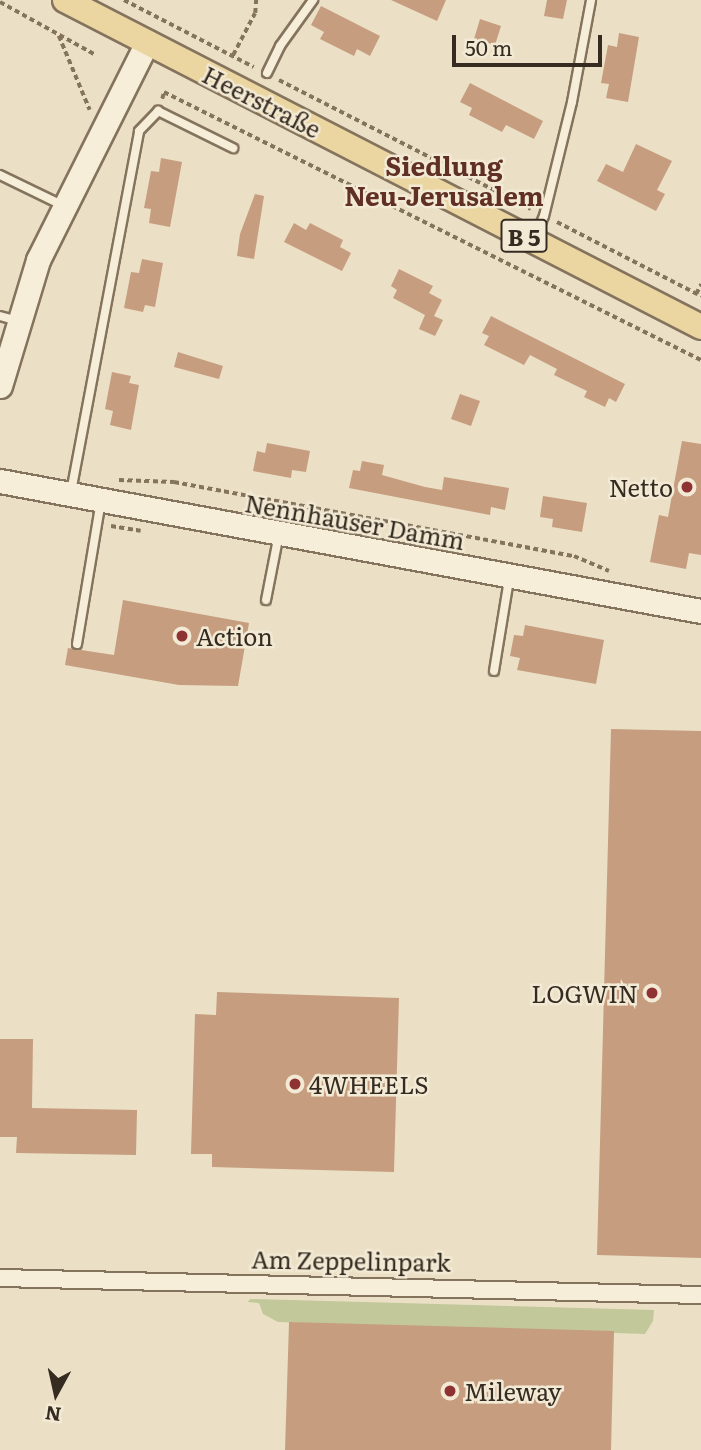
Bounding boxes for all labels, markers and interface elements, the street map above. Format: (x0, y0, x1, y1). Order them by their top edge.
scale bar (456, 21, 606, 65)
text: 50 m (465, 31, 512, 62)
street label: Heerstraße (198, 59, 326, 143)
district label: Siedlung Neu-Jerusalem (344, 149, 544, 210)
road number: B 5 (500, 216, 548, 256)
place label: Netto (609, 473, 673, 501)
marker: Netto (679, 479, 695, 495)
street label: Nennhauser Damm (243, 487, 467, 555)
place label: Action (196, 622, 273, 650)
marker: Action (174, 628, 190, 644)
place label: LOGWIN (531, 979, 638, 1007)
marker: LOGWIN (644, 985, 660, 1001)
place label: 4WHEELS (309, 1070, 429, 1098)
marker: 4WHEELS (287, 1076, 303, 1092)
street label: Am Zeppelinpark (251, 1244, 451, 1276)
north arrow (21, 1359, 91, 1429)
place label: Mileway (464, 1377, 562, 1405)
marker: Mileway (442, 1383, 458, 1399)
text: N (43, 1400, 63, 1430)

